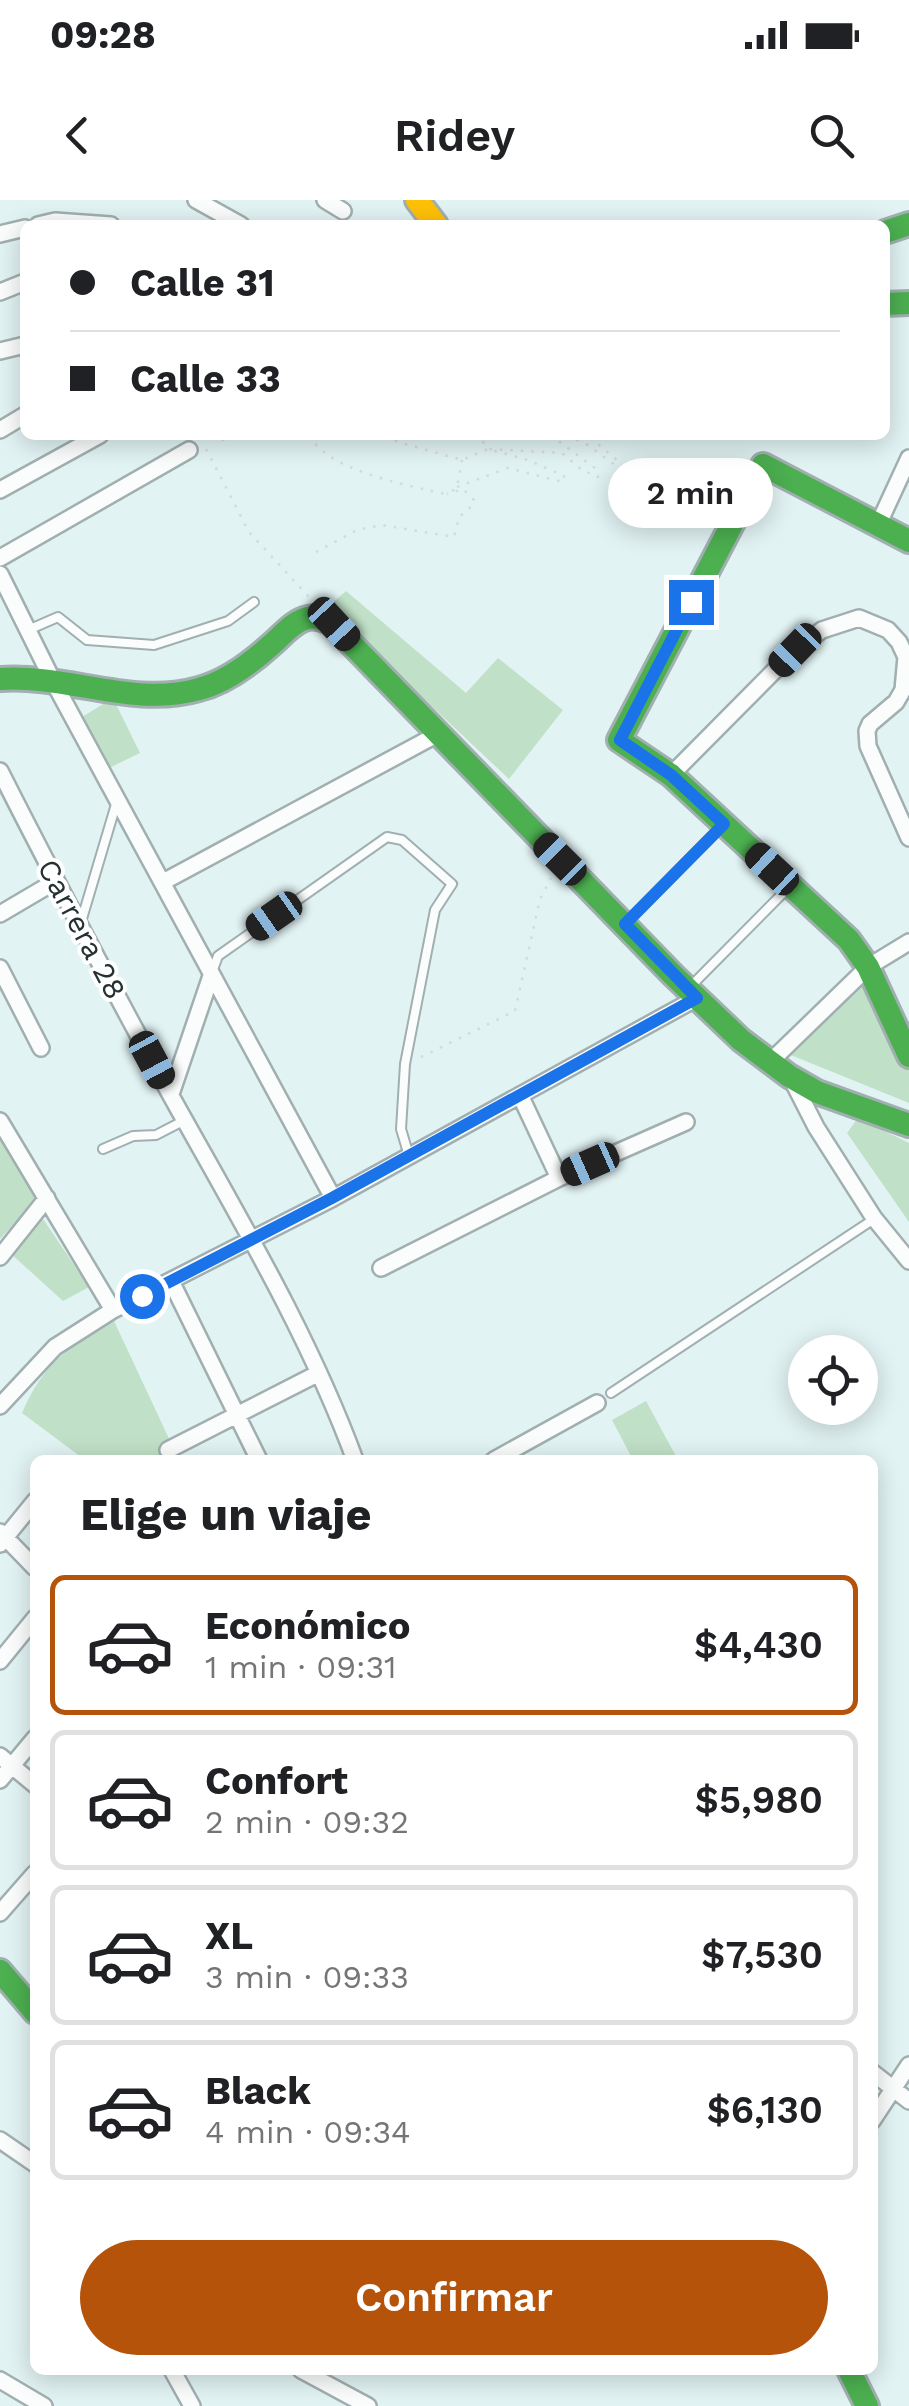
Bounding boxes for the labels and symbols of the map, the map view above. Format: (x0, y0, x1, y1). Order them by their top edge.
callout: 2 min (608, 457, 774, 527)
route end (669, 580, 714, 625)
car (303, 592, 365, 656)
car (763, 618, 827, 682)
car (528, 827, 592, 891)
car (740, 838, 804, 900)
street label: Carrera 28 (31, 853, 133, 1005)
car (241, 887, 307, 945)
car (125, 1026, 179, 1094)
car (556, 1138, 624, 1190)
route start (120, 1274, 165, 1319)

